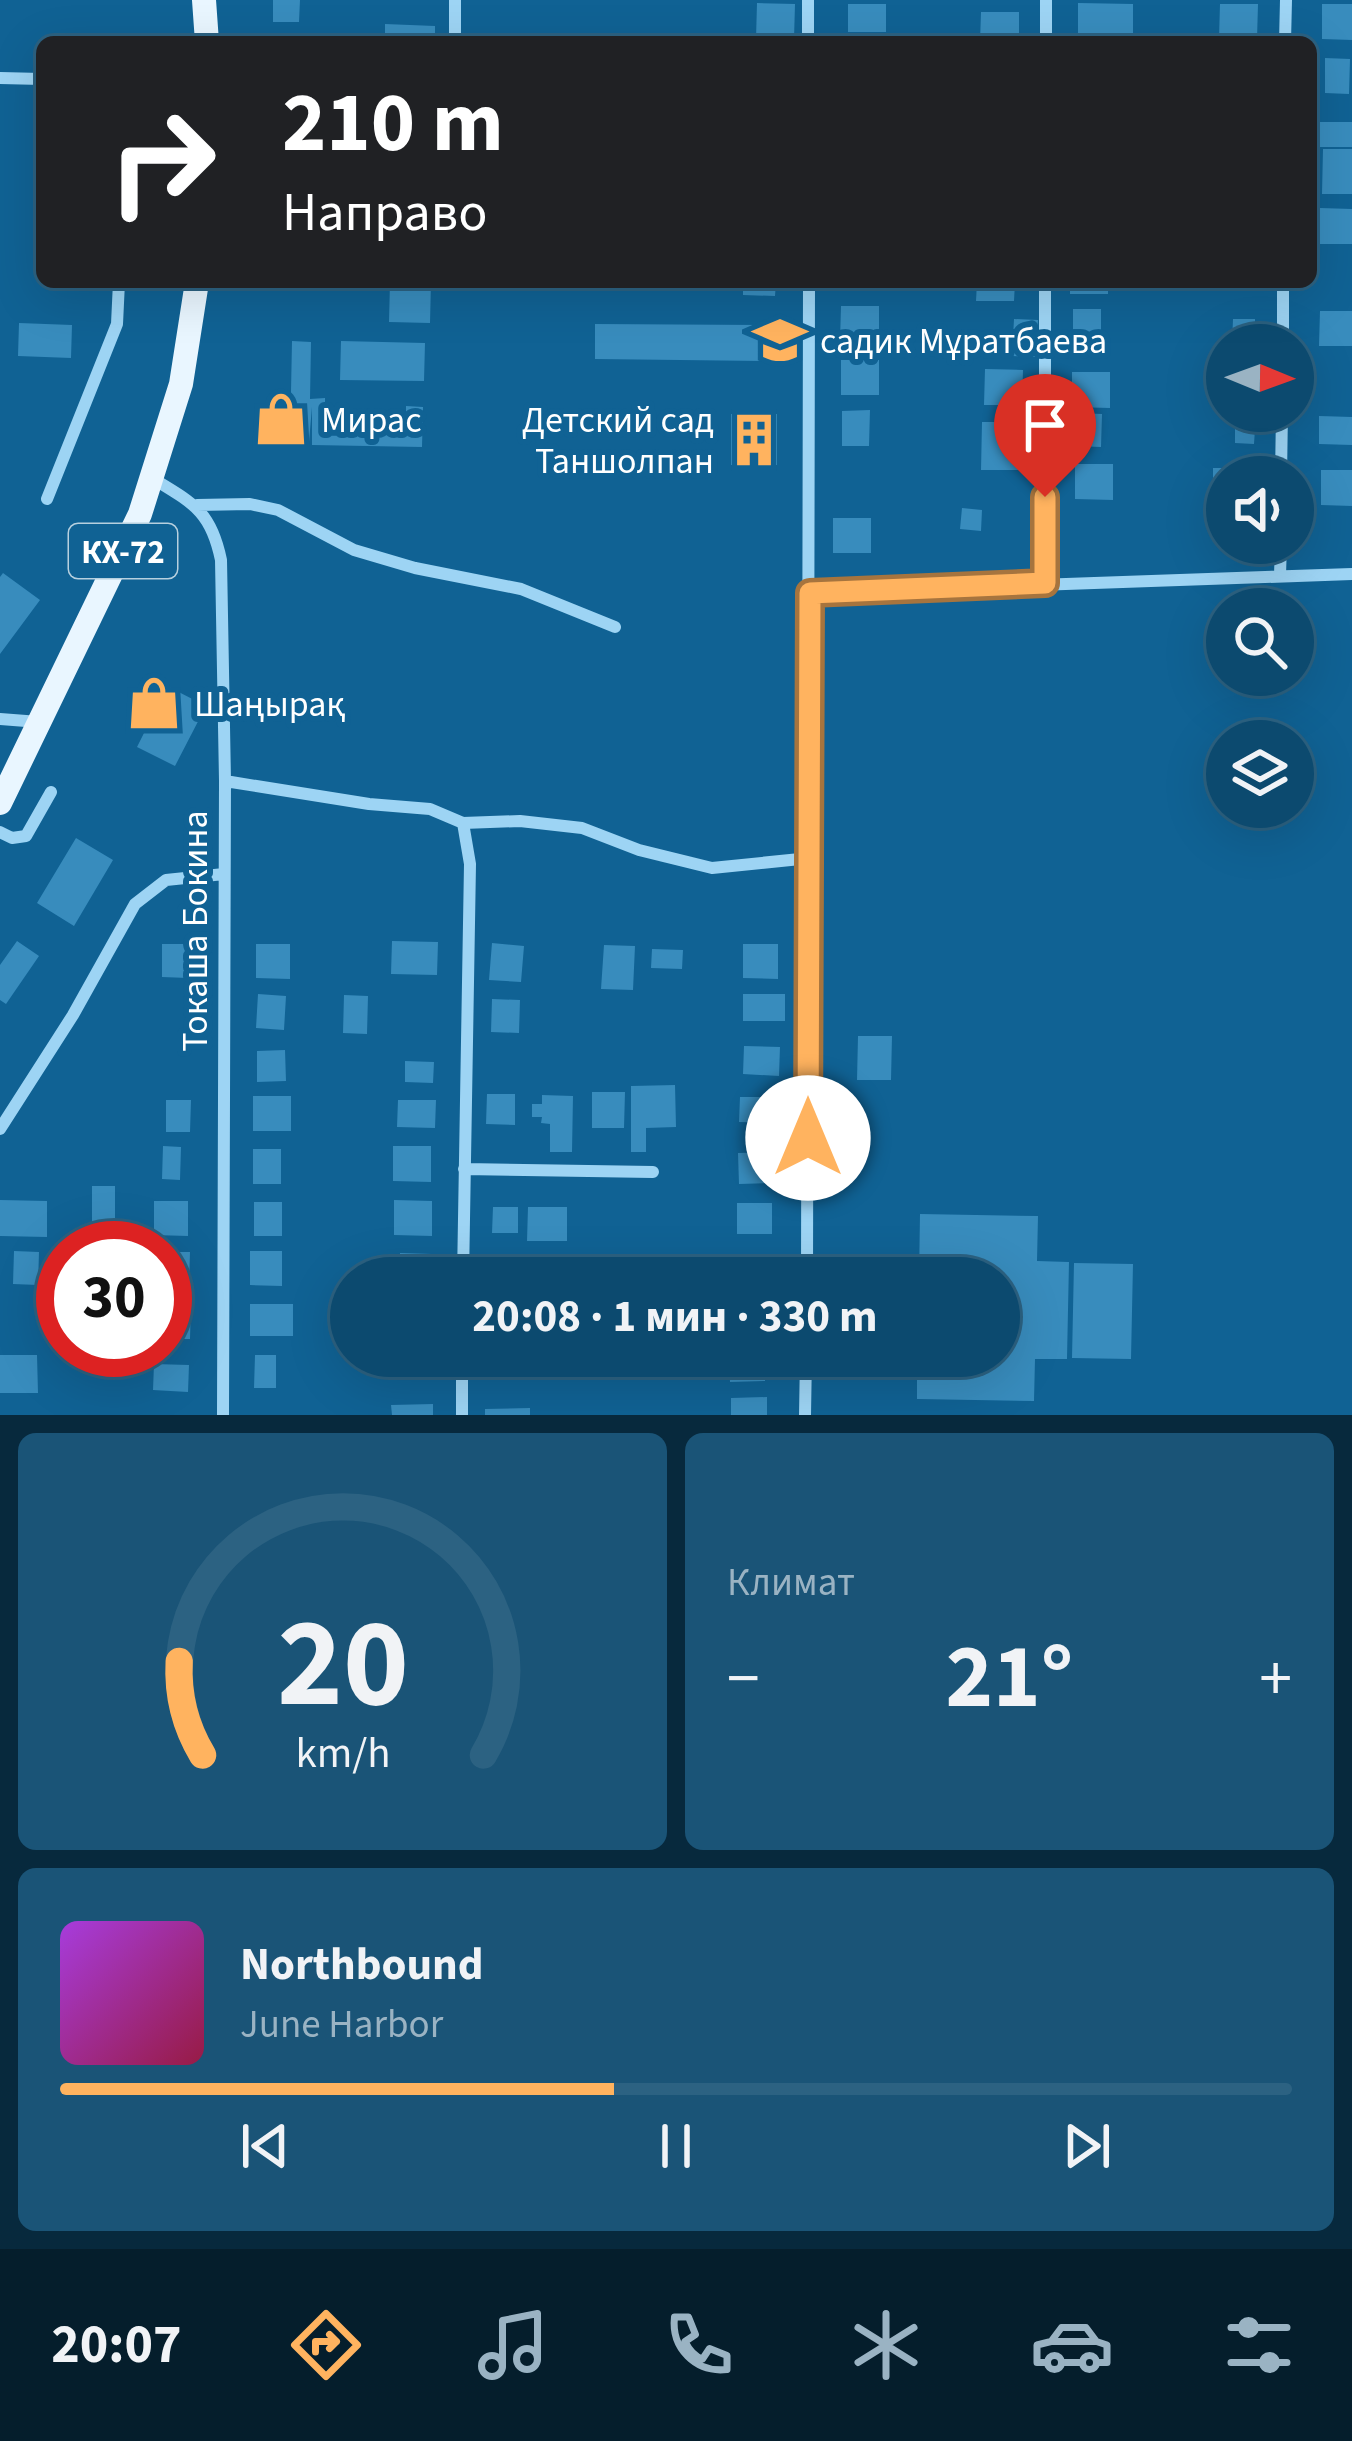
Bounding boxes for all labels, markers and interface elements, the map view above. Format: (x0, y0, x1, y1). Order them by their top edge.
text: 210 m (282, 64, 504, 184)
icon: right (84, 84, 240, 240)
text: Направо (282, 175, 487, 252)
school or university icon: садик Мұратбаева (751, 311, 809, 369)
place label: садик Мұратбаева (820, 316, 1107, 367)
north arrow (1206, 324, 1314, 432)
map controls (1206, 324, 1314, 828)
pin (994, 374, 1096, 497)
shop icon: Мирас (252, 390, 310, 448)
icon: arrive (1012, 392, 1078, 458)
place label: Мирас (321, 395, 422, 446)
place label: Детский сад Таншолпан (522, 395, 714, 487)
building icon: Детский сад Таншолпан (725, 411, 783, 469)
button: sound (1206, 456, 1314, 564)
road number: КХ-72 (69, 524, 177, 578)
button: search (1206, 588, 1314, 696)
shop icon: Шаңырақ (125, 674, 183, 732)
place label: Шаңырақ (194, 679, 346, 730)
button: layers (1206, 720, 1314, 828)
street label: Токаша Бокина (170, 810, 221, 1052)
position arrow (745, 1075, 871, 1201)
speed limit sign: 30 (36, 1221, 192, 1377)
text: 20:08 · 1 мин · 330 m (472, 1285, 878, 1349)
text: Климат (727, 1555, 855, 1611)
text: 20 (277, 1576, 408, 1754)
text: 21° (946, 1614, 1073, 1742)
text: − (727, 1632, 760, 1726)
text: + (1259, 1632, 1292, 1726)
text: km/h (295, 1722, 390, 1783)
text: Northbound (240, 1933, 484, 1997)
text: June Harbor (240, 1997, 443, 2053)
icon: previous (232, 2113, 298, 2179)
icon: pause (643, 2113, 709, 2179)
icon: next (1054, 2113, 1120, 2179)
icon: directions (284, 2303, 368, 2387)
icon: music (471, 2303, 555, 2387)
icon: phone (657, 2303, 741, 2387)
icon: climate (844, 2303, 928, 2387)
icon: car (1030, 2303, 1114, 2387)
icon: filters (1217, 2303, 1301, 2387)
text: 20:07 (51, 2307, 182, 2384)

